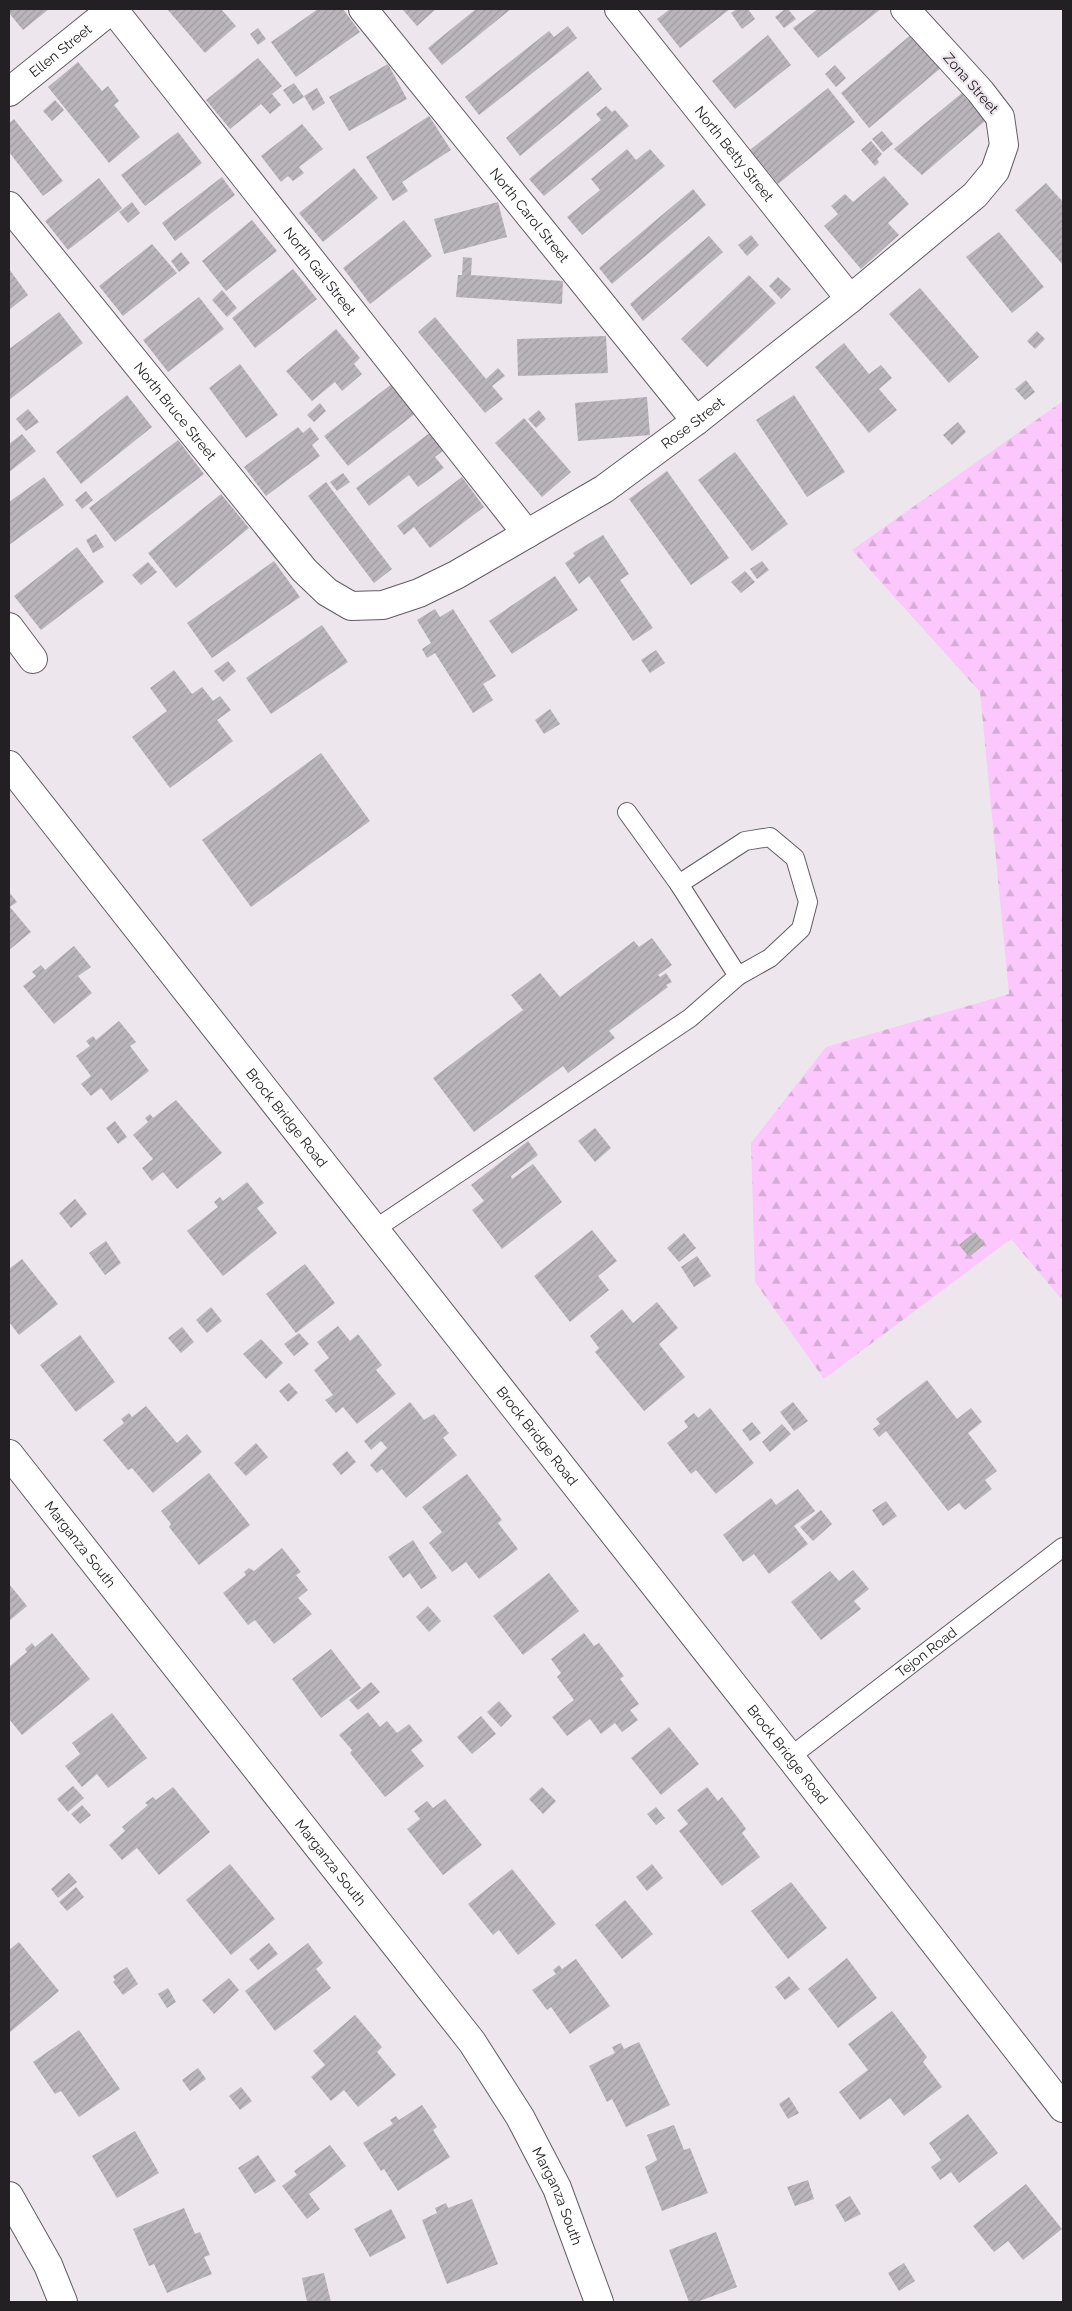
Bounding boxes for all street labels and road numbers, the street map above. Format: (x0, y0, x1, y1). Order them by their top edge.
street label: Ellen Street (26, 21, 95, 80)
street label: Zona Street (940, 49, 1002, 117)
street label: North Betty Street (692, 103, 777, 205)
street label: North Carol Street (487, 165, 573, 266)
street label: North Gail Street (280, 224, 359, 318)
street label: North Bruce Street (131, 359, 220, 463)
street label: Rose Street (658, 394, 727, 452)
street label: Brock Bridge Road (243, 1065, 331, 1170)
street label: Brock Bridge Road (494, 1383, 581, 1489)
street label: Marganza South (41, 1498, 119, 1591)
street label: Tejon Road (893, 1624, 960, 1680)
street label: Brock Bridge Road (744, 1702, 831, 1807)
street label: Marganza South (292, 1816, 370, 1909)
street label: Marganza South (529, 2144, 585, 2247)

